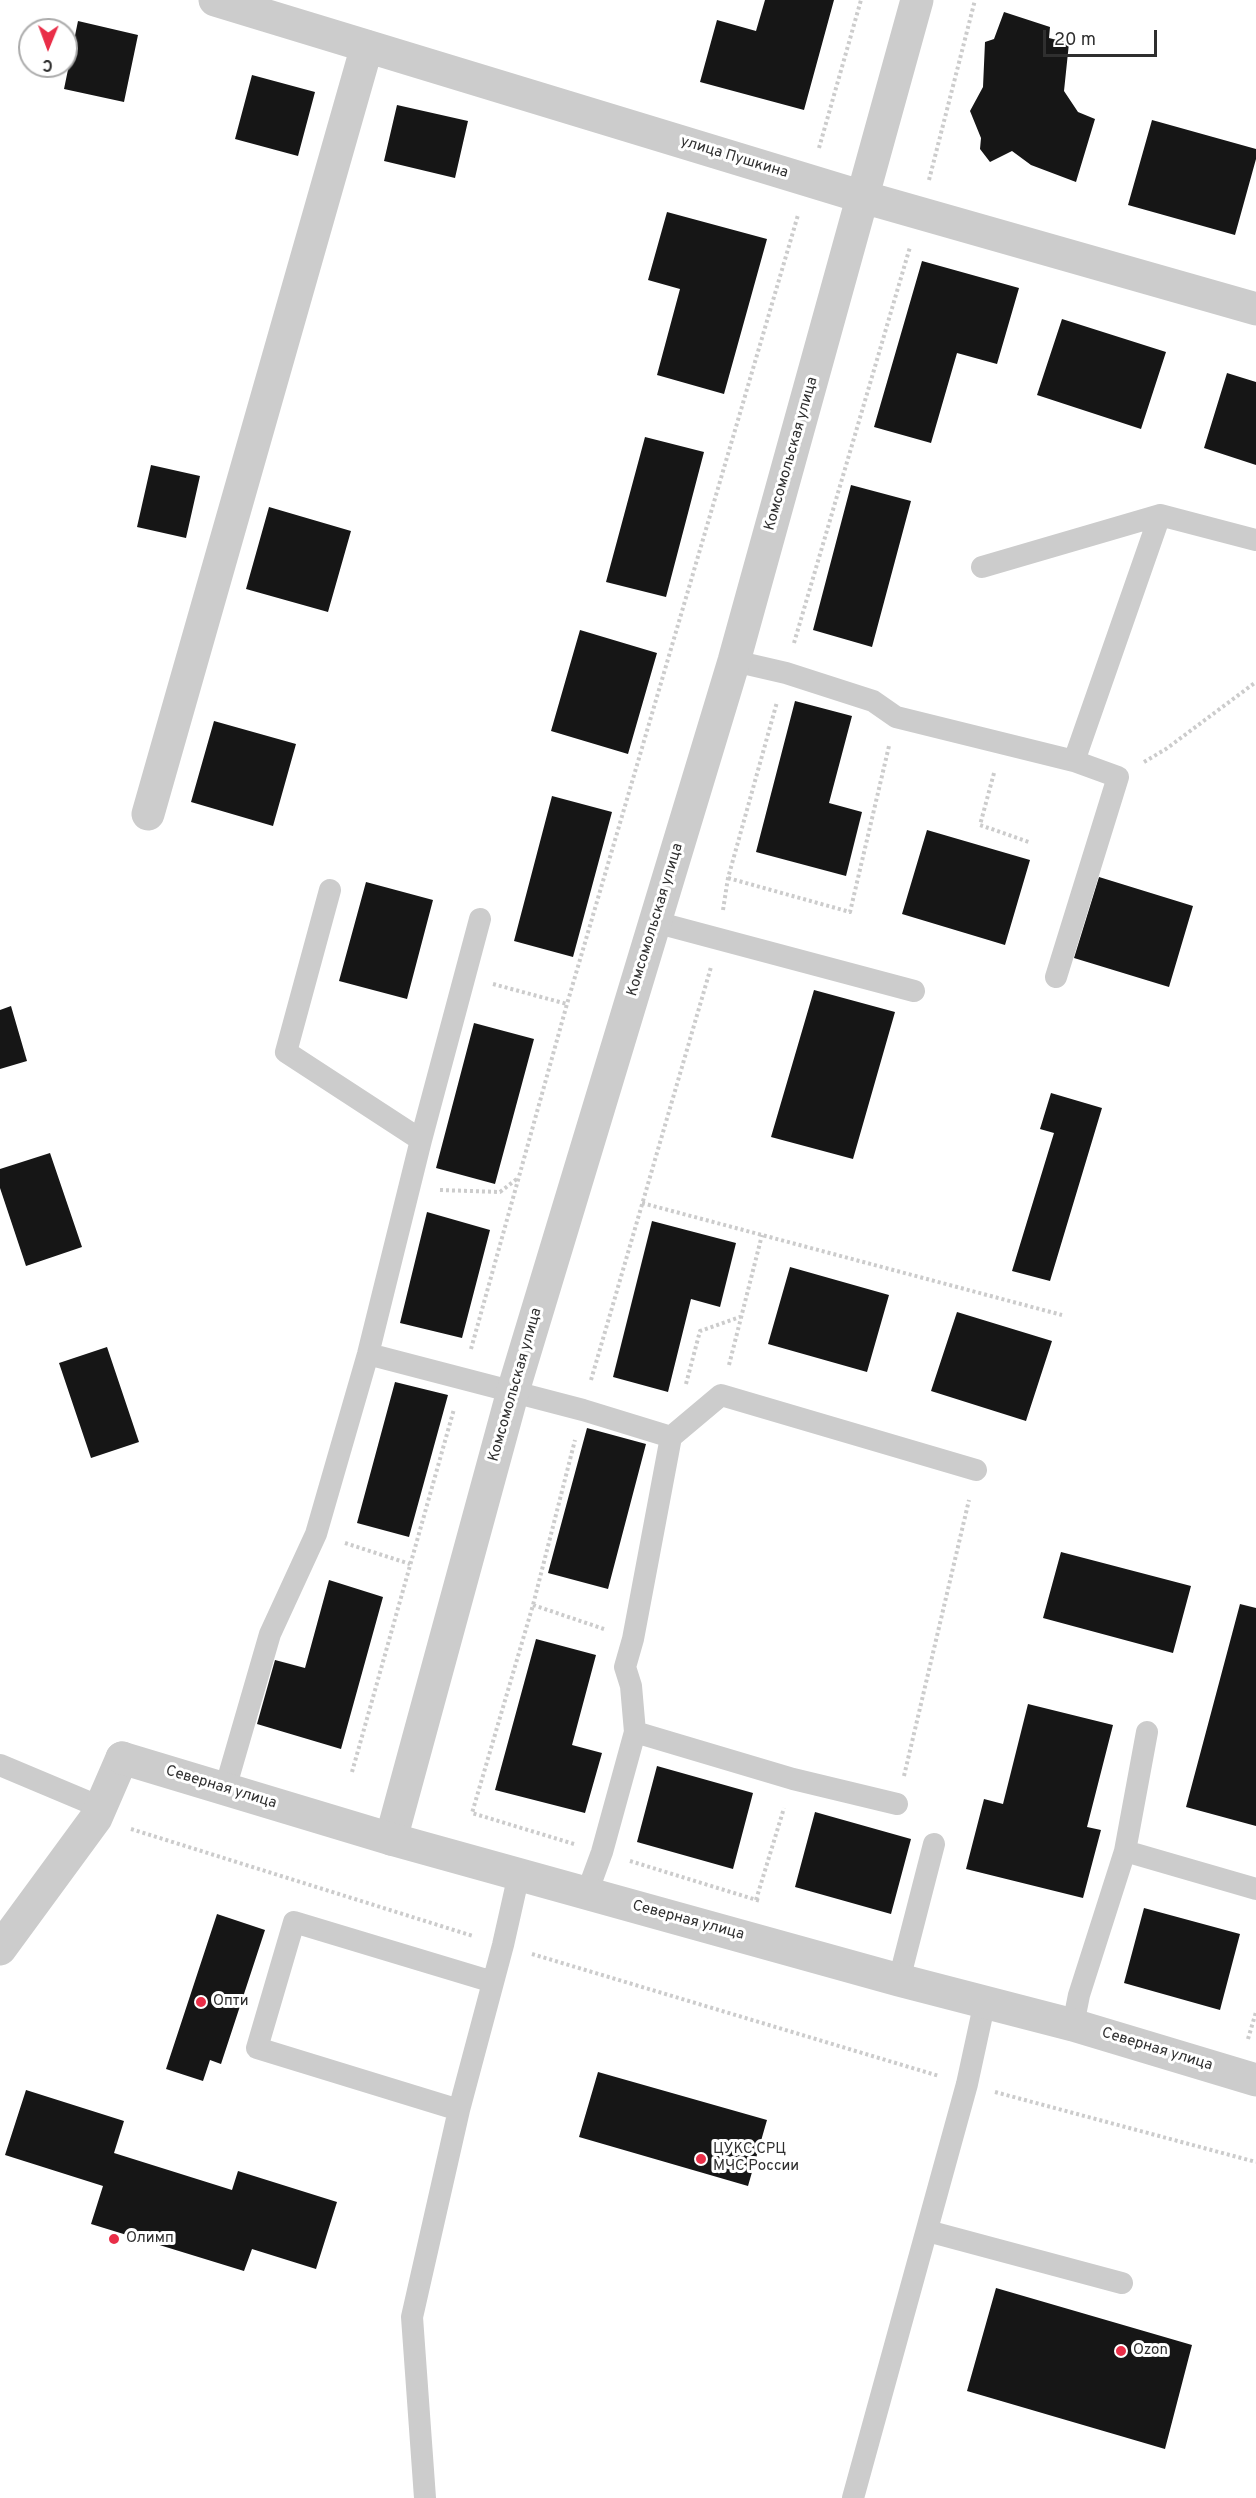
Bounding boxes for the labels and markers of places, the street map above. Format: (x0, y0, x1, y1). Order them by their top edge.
place label: Опти (213, 1993, 249, 2011)
marker: Опти (194, 1995, 208, 2009)
place label: ЦУКС СРЦ МЧС России (713, 2141, 799, 2176)
marker: ЦУКС СРЦ МЧС России (694, 2152, 708, 2166)
place label: Олимп (126, 2230, 174, 2248)
marker: Олимп (107, 2232, 121, 2246)
place label: Ozon (1133, 2342, 1168, 2360)
marker: Ozon (1114, 2344, 1128, 2358)

